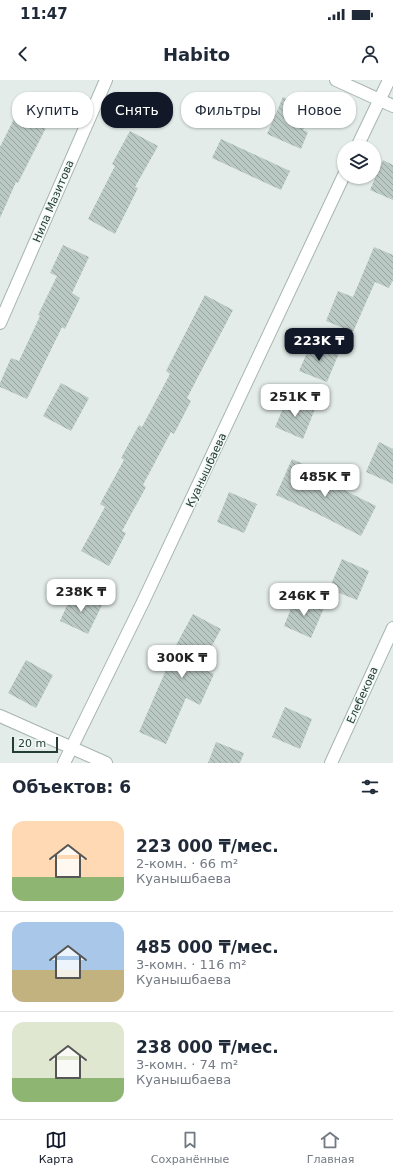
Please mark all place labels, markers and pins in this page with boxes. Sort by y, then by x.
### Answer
pin: 223K ₸ [286,328,352,362]
pin: 251K ₸ [262,384,328,418]
pin: 485K ₸ [292,464,358,498]
pin: 238K ₸ [48,579,114,613]
pin: 246K ₸ [271,583,337,617]
pin: 300K ₸ [149,645,215,679]

